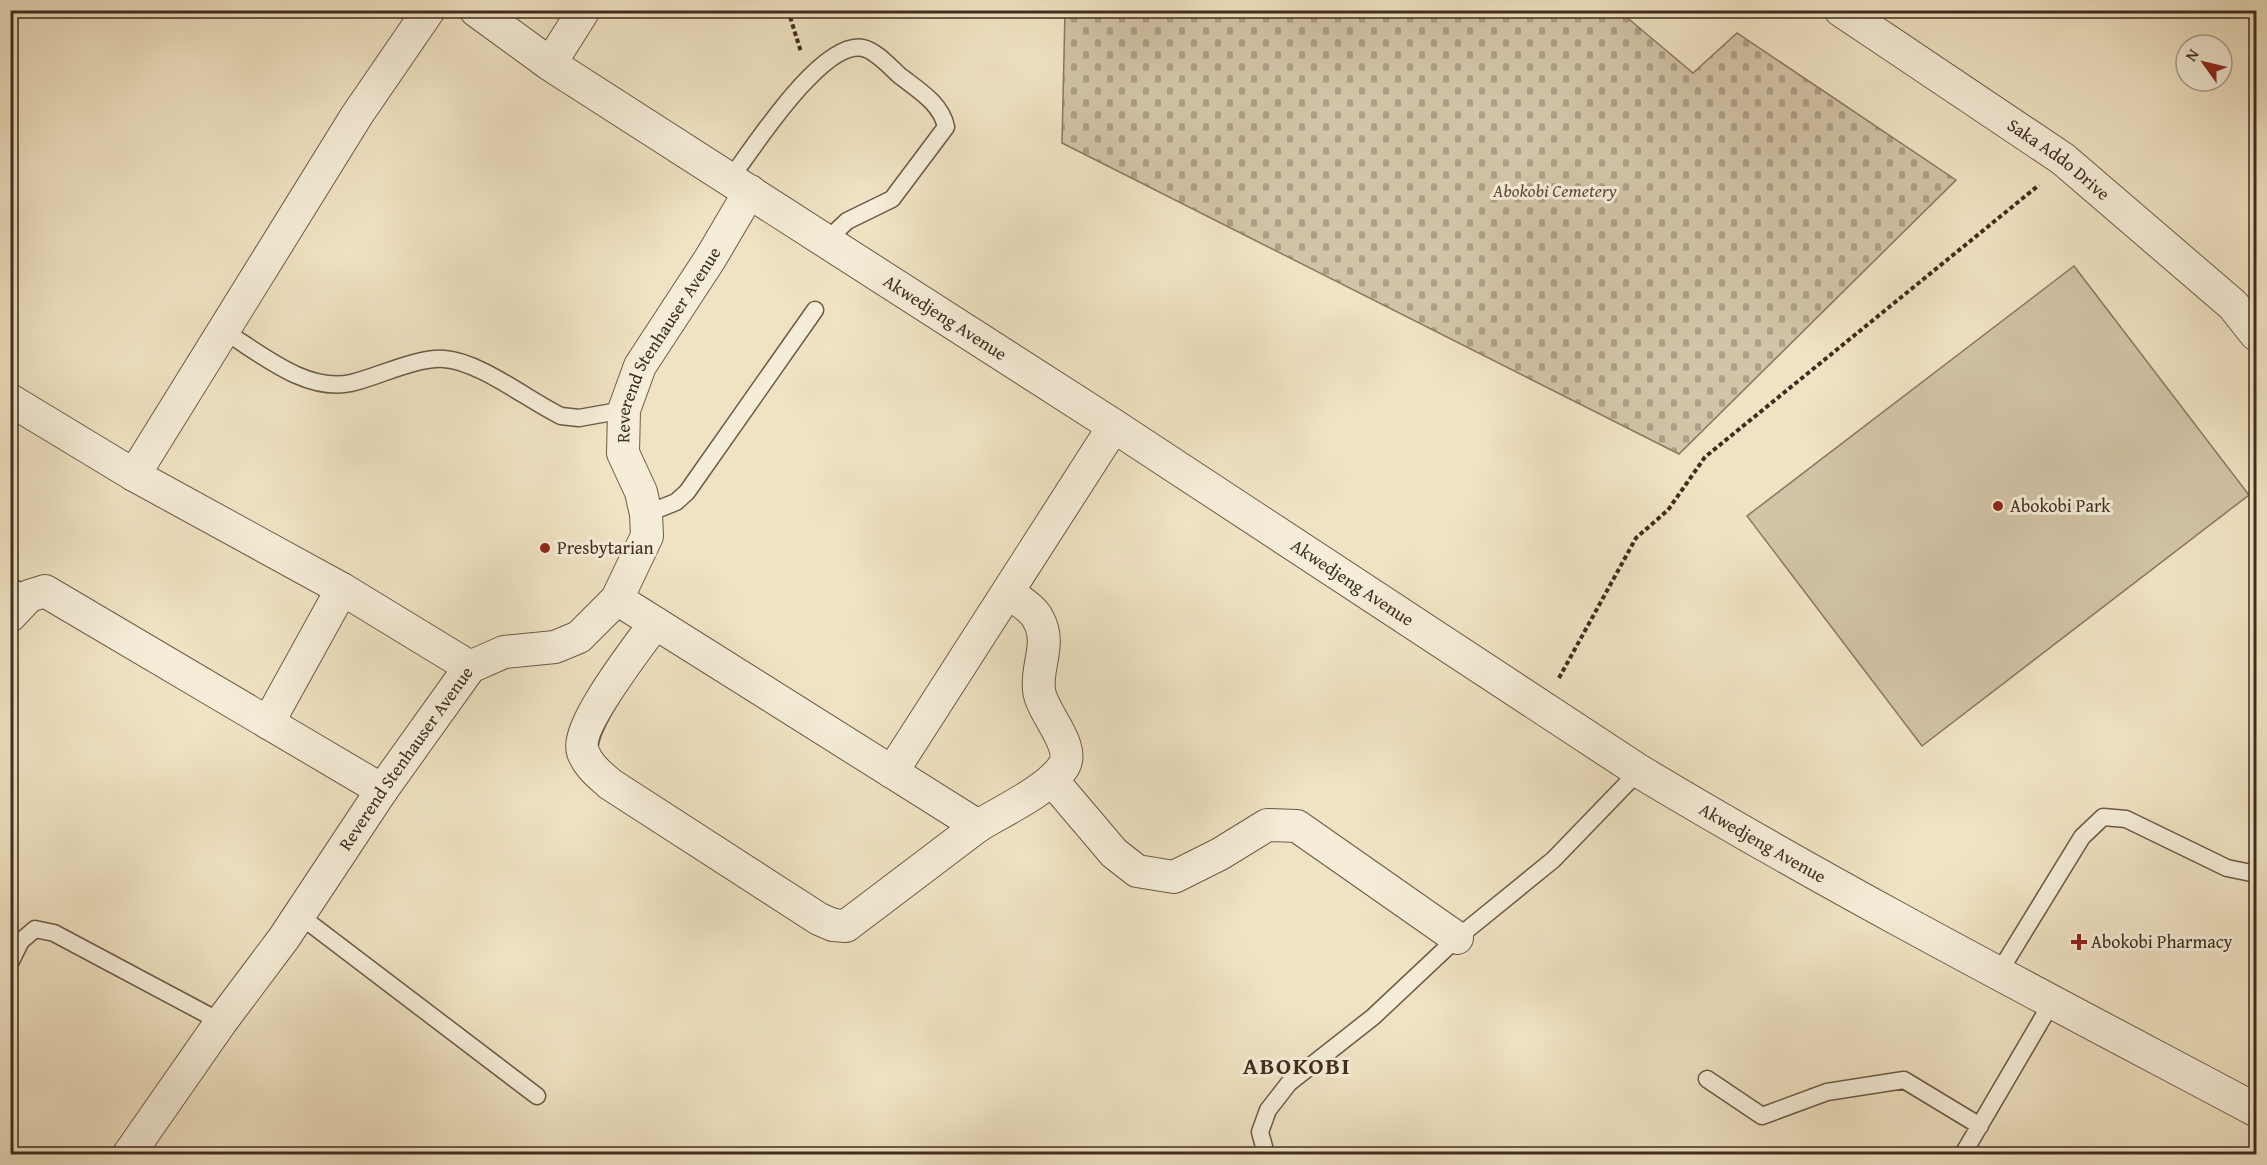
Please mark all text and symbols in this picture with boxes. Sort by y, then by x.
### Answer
north arrow [2174,33,2234,93]
text: N [2179,43,2205,66]
street label: Saka Addo Drive [2002,111,2116,207]
park label: Abokobi Cemetery [1492,177,1618,204]
street label: Reverend Stenhauser Avenue [609,242,727,443]
street label: Akwedjeng Avenue [878,267,1012,367]
place label: Abokobi Park [2010,492,2111,519]
marker: Abokobi Park [1991,499,2005,513]
street label: Akwedjeng Avenue [1286,532,1419,633]
place label: Presbytarian [557,534,654,561]
marker: Presbytarian [538,541,552,555]
street label: Reverend Stenhauser Avenue [332,660,479,856]
street label: Akwedjeng Avenue [1694,796,1831,890]
place label: Abokobi Pharmacy [2091,928,2233,955]
marker: Abokobi Pharmacy [2072,935,2086,949]
district label: ABOKOBI [1243,1048,1351,1083]

